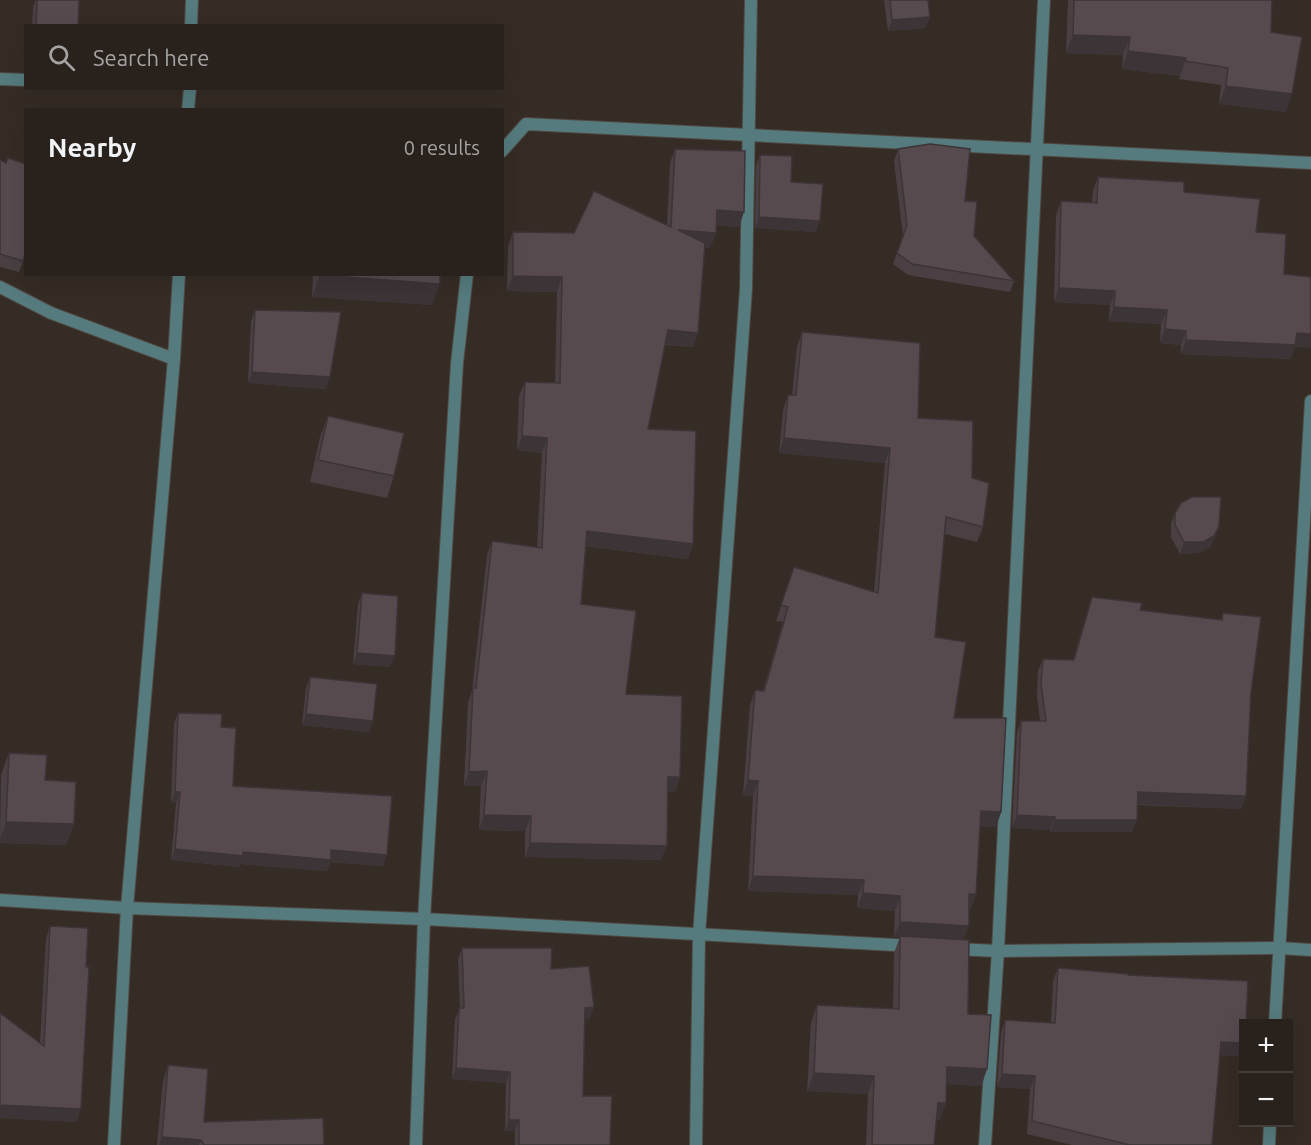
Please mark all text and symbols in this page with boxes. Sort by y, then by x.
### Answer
search box [24,24,504,90]
icon: search [45,41,78,74]
text: Search here [93,45,209,70]
text: Nearby [48,133,136,162]
text: 0 results [404,136,480,159]
map controls [1239,1019,1293,1127]
button: + [1239,1019,1293,1073]
button: − [1239,1073,1293,1127]

